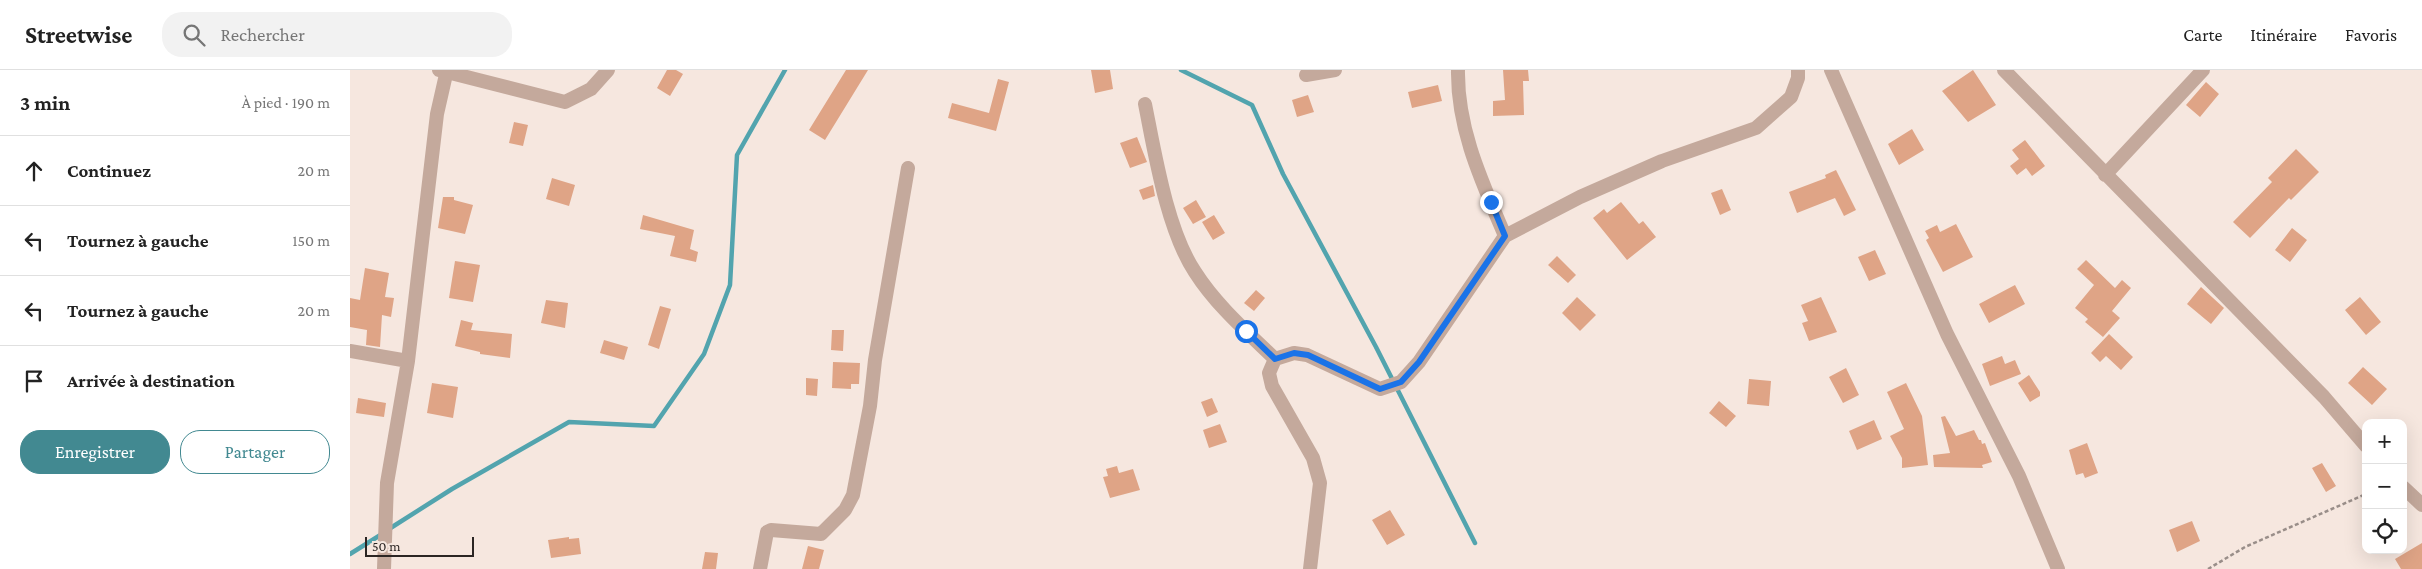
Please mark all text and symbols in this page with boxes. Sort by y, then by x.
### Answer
search box [162,12,512,57]
text: Streetwise [25,21,132,48]
icon: search [180,21,208,49]
text: Rechercher [220,24,305,45]
text: Carte [2183,25,2222,45]
text: Itinéraire [2250,25,2317,45]
text: Favoris [2345,25,2397,45]
text: 3 min [20,91,70,115]
text: À pied · 190 m [242,94,330,111]
icon: ahead [20,157,48,185]
text: Continuez [67,160,151,181]
text: 20 m [297,162,330,179]
route end [1480,191,1503,214]
icon: left [20,227,48,255]
text: Tournez à gauche [67,230,209,251]
text: 150 m [292,232,330,249]
icon: left [20,297,48,325]
text: Tournez à gauche [67,300,209,321]
text: 20 m [297,302,330,319]
route start [1235,320,1258,343]
icon: arrive [20,367,48,395]
text: Arrivée à destination [67,370,235,391]
map controls [2362,419,2407,554]
button: + [2362,419,2407,464]
button: Enregistrer [20,430,170,474]
button: Partager [180,430,330,474]
button: − [2362,464,2407,509]
button: locate [2362,509,2407,554]
scale bar [365,534,474,557]
text: 50 m [372,538,400,554]

